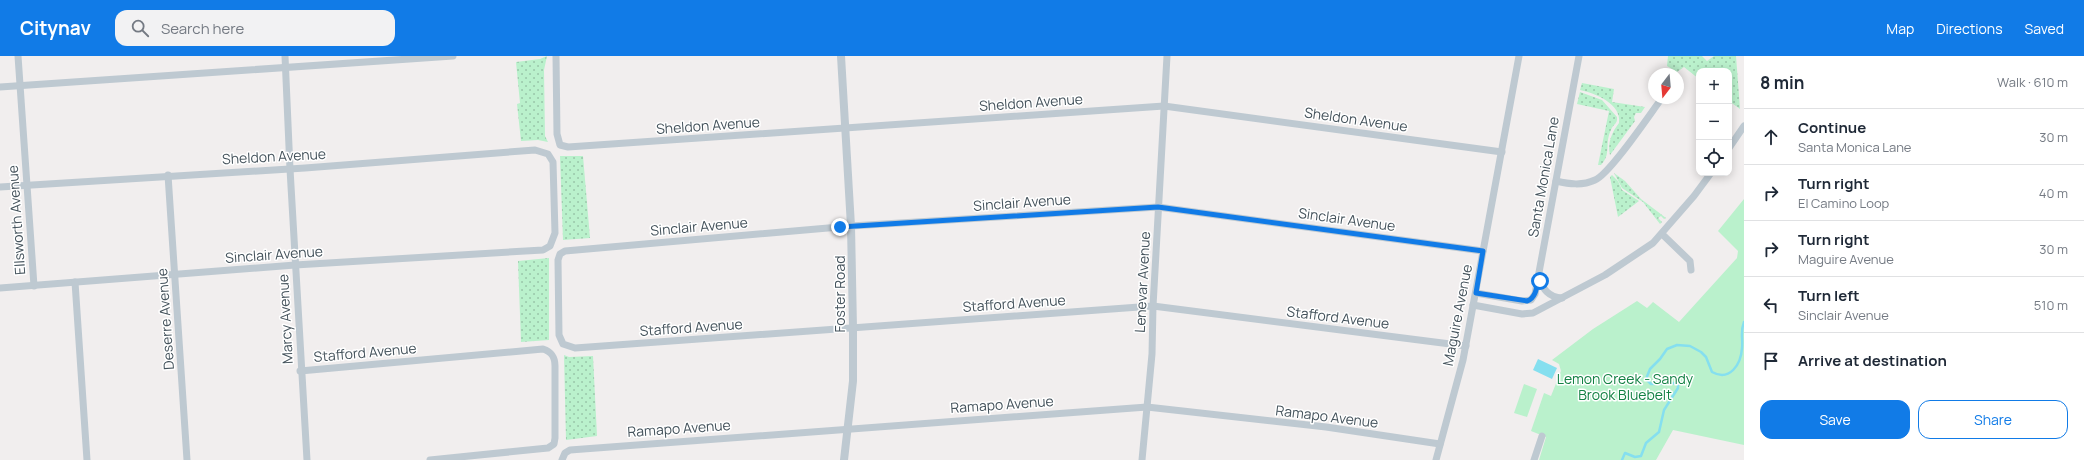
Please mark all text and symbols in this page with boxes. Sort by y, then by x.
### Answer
search box [115,10,395,46]
text: Citynav [20,15,91,41]
icon: search [129,17,151,39]
text: Search here [161,18,244,39]
text: Map [1886,19,1914,38]
text: Directions [1936,19,2003,38]
text: Saved [2025,19,2064,38]
north arrow [1648,68,1684,104]
map controls [1696,68,1732,176]
button: + [1696,68,1732,104]
text: 8 min [1760,71,1805,94]
text: Walk · 610 m [1997,73,2068,91]
street label: Sheldon Avenue [978,89,1084,115]
street label: Sheldon Avenue [1303,102,1409,136]
button: − [1696,104,1732,140]
street label: Sheldon Avenue [655,112,761,138]
street label: Santa Monica Lane [1523,115,1563,239]
text: Continue [1798,117,1866,138]
icon: ahead [1760,126,1782,148]
text: 30 m [2039,128,2068,146]
text: Santa Monica Lane [1798,138,1911,156]
button: locate [1696,140,1732,176]
street label: Sheldon Avenue [222,144,326,168]
street label: Ellsworth Avenue [3,164,29,276]
text: Turn right [1798,173,1869,194]
icon: right [1760,182,1782,204]
text: 40 m [2039,184,2068,202]
street label: Sinclair Avenue [973,189,1071,215]
text: El Camino Loop [1798,194,1889,212]
street label: Sinclair Avenue [1297,203,1397,235]
street label: Sinclair Avenue [649,212,749,240]
route end [831,218,849,236]
text: Turn right [1798,229,1869,250]
street label: Lenevar Avenue [1130,231,1154,333]
icon: right [1760,238,1782,260]
text: 30 m [2039,240,2068,258]
street label: Sinclair Avenue [225,241,323,267]
text: Maguire Avenue [1798,250,1894,268]
street label: Foster Road [830,256,849,332]
street label: Maguire Avenue [1438,263,1476,367]
street label: Deserre Avenue [152,267,178,371]
route start [1531,272,1549,290]
street label: Marcy Avenue [273,274,297,364]
text: Turn left [1798,285,1860,306]
street label: Stafford Avenue [962,290,1066,316]
icon: left [1760,294,1782,316]
text: 510 m [2034,296,2068,314]
street label: Stafford Avenue [1286,301,1390,333]
text: Sinclair Avenue [1798,306,1889,324]
street label: Stafford Avenue [639,314,743,340]
street label: Stafford Avenue [313,338,417,366]
icon: arrive [1760,350,1782,372]
text: Arrive at destination [1798,350,1947,371]
park label: Lemon Creek - Sandy Brook Bluebelt [1557,369,1694,404]
street label: Ramapo Avenue [950,391,1054,417]
street label: Ramapo Avenue [1274,400,1380,432]
button: Save [1760,400,1910,439]
button: Share [1918,400,2068,439]
street label: Ramapo Avenue [627,415,731,441]

